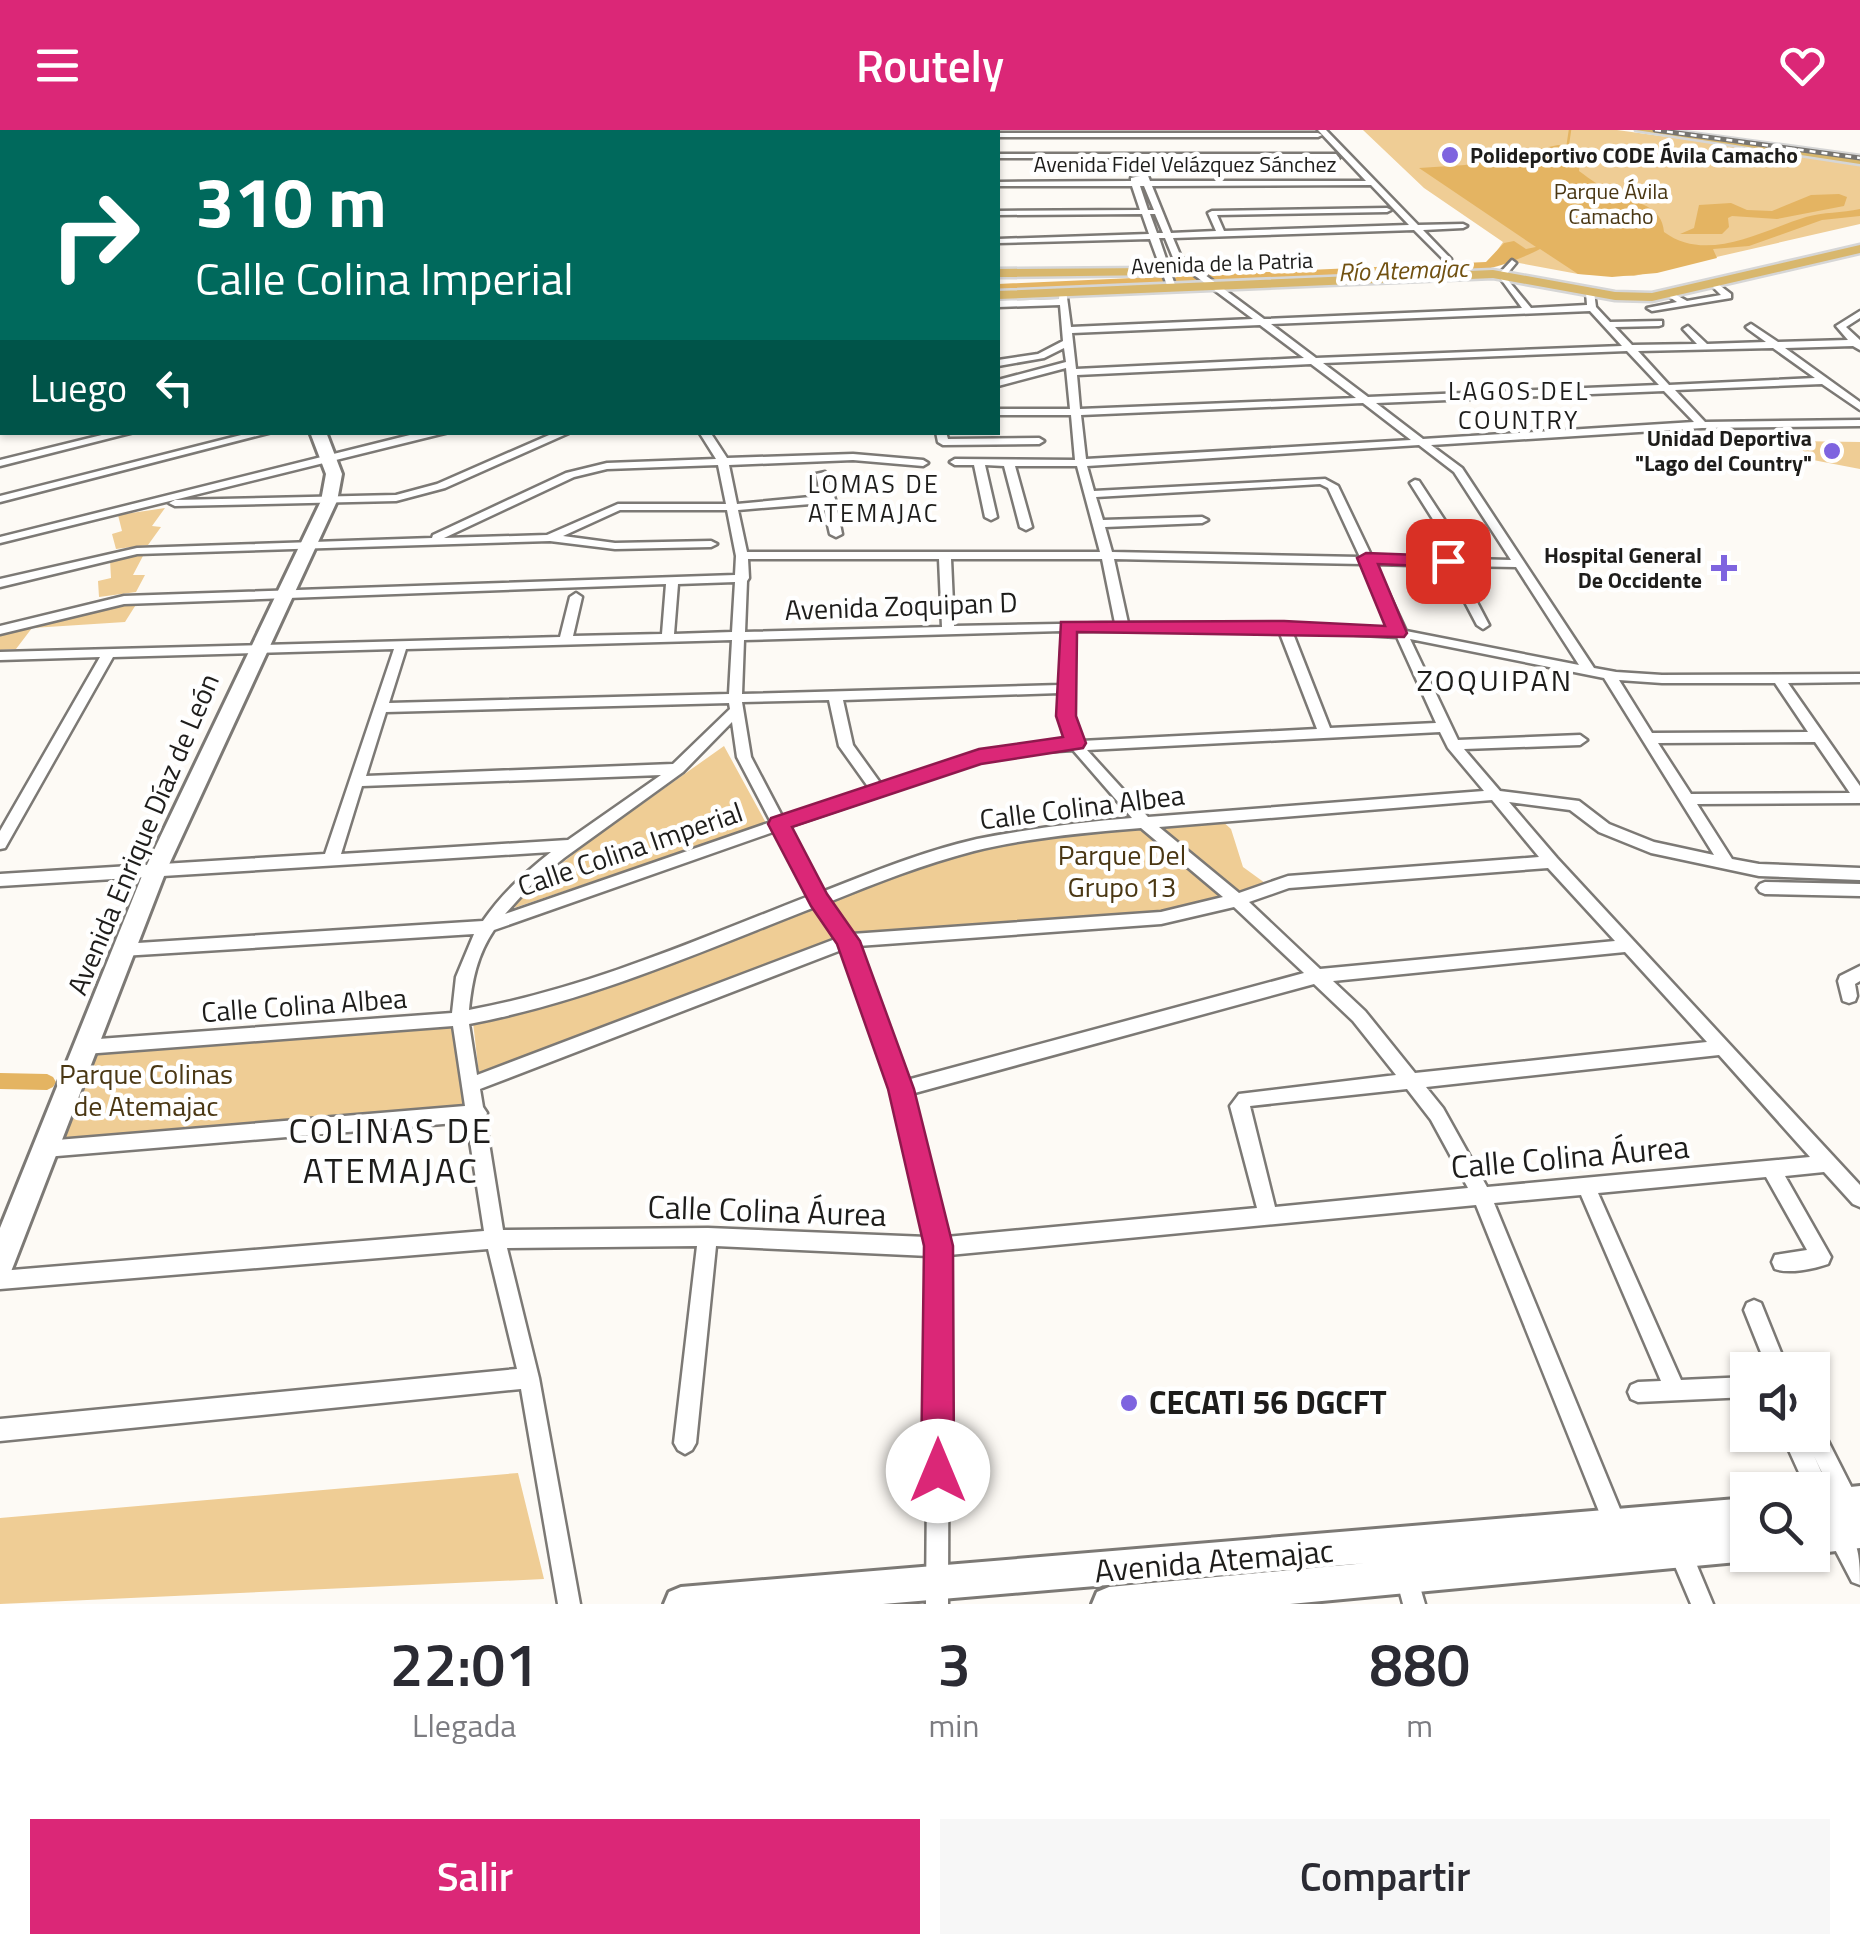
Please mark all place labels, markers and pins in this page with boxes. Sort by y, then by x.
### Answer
place label: Polideportivo CODE Ávila Camacho [1470,138,1798,172]
marker: Polideportivo CODE Ávila Camacho [1439,144,1461,166]
place label: Unidad Deportiva "Lago del Country" [1635,421,1812,480]
marker: Unidad Deportiva "Lago del Country" [1821,440,1843,462]
pin [1406,519,1491,604]
place label: Hospital General De Occidente [1544,538,1702,597]
marker: Hospital General De Occidente [1711,555,1737,581]
place label: CECATI 56 DGCFT [1149,1378,1387,1426]
marker: CECATI 56 DGCFT [1118,1392,1140,1414]

